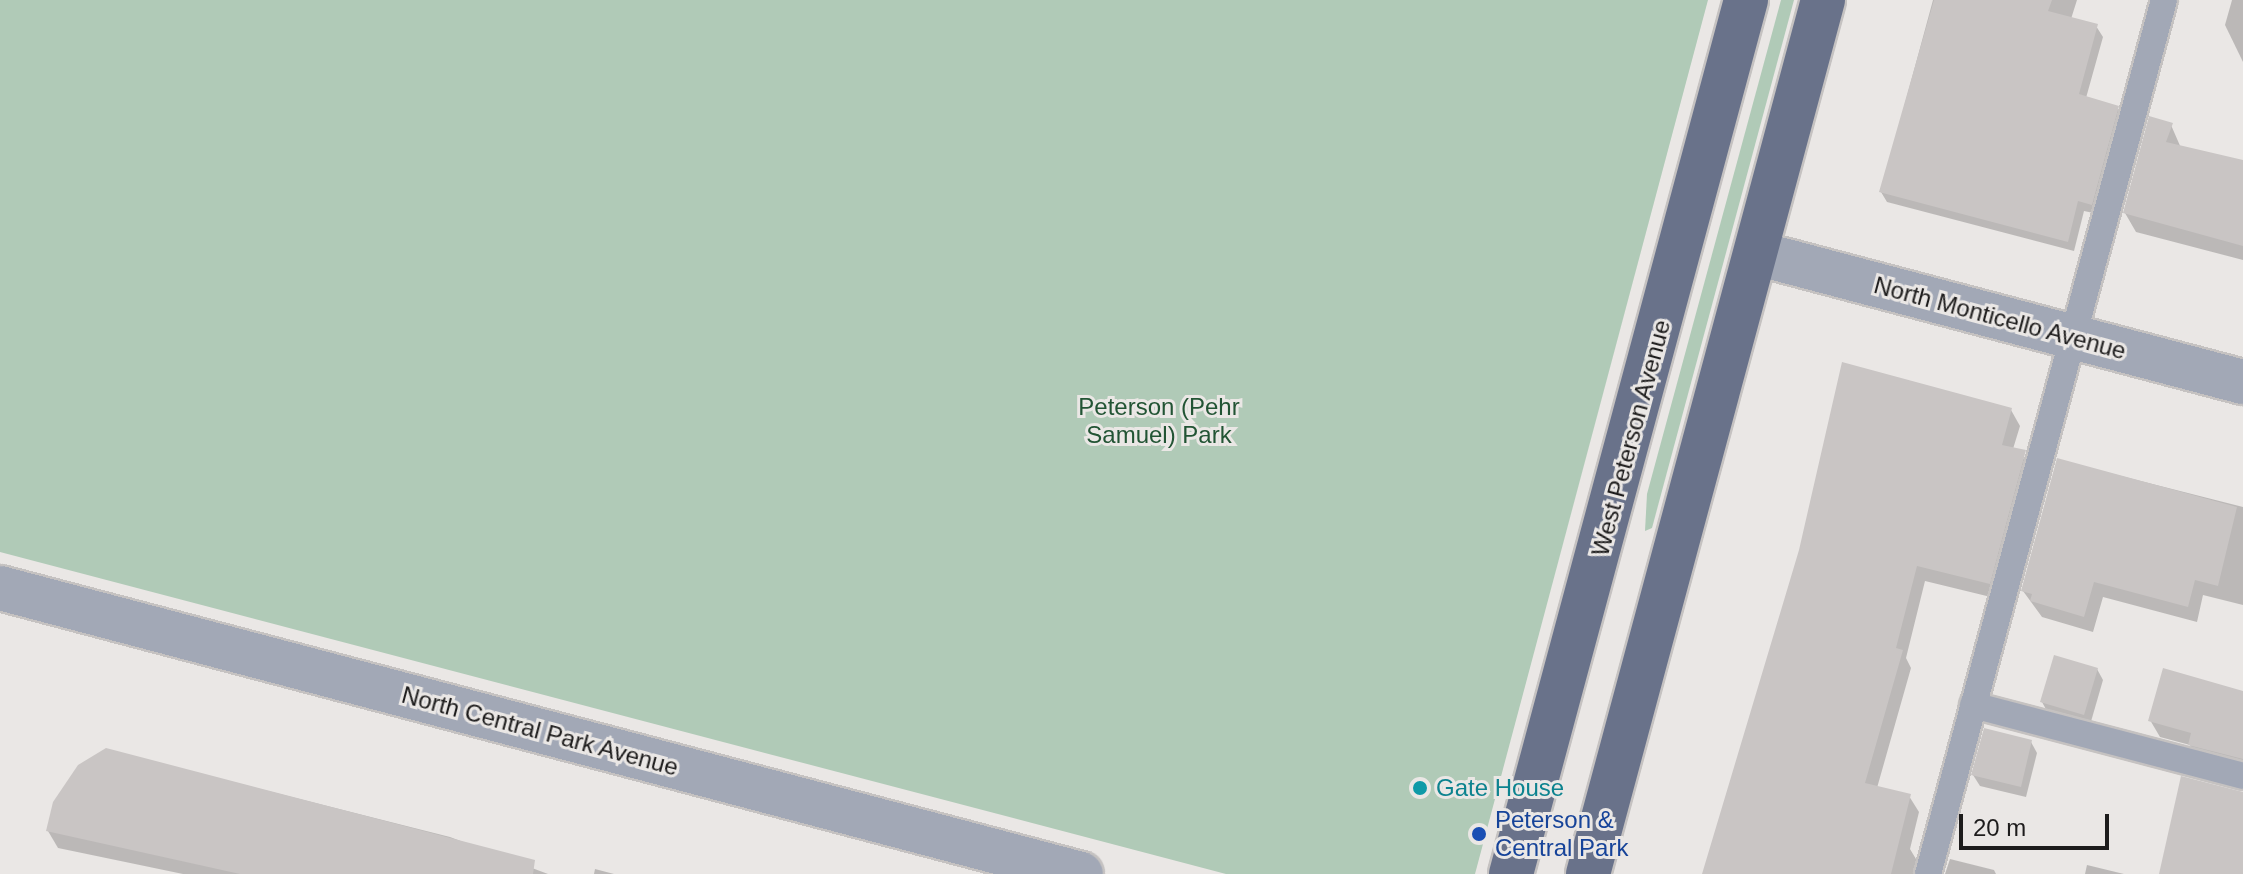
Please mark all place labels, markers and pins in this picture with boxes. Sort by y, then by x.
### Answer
place label: Gate House [1436,774,1564,802]
marker: Gate House [1411,779,1429,797]
place label: Peterson & Central Park [1495,806,1628,862]
marker: Peterson & Central Park [1470,825,1488,843]

